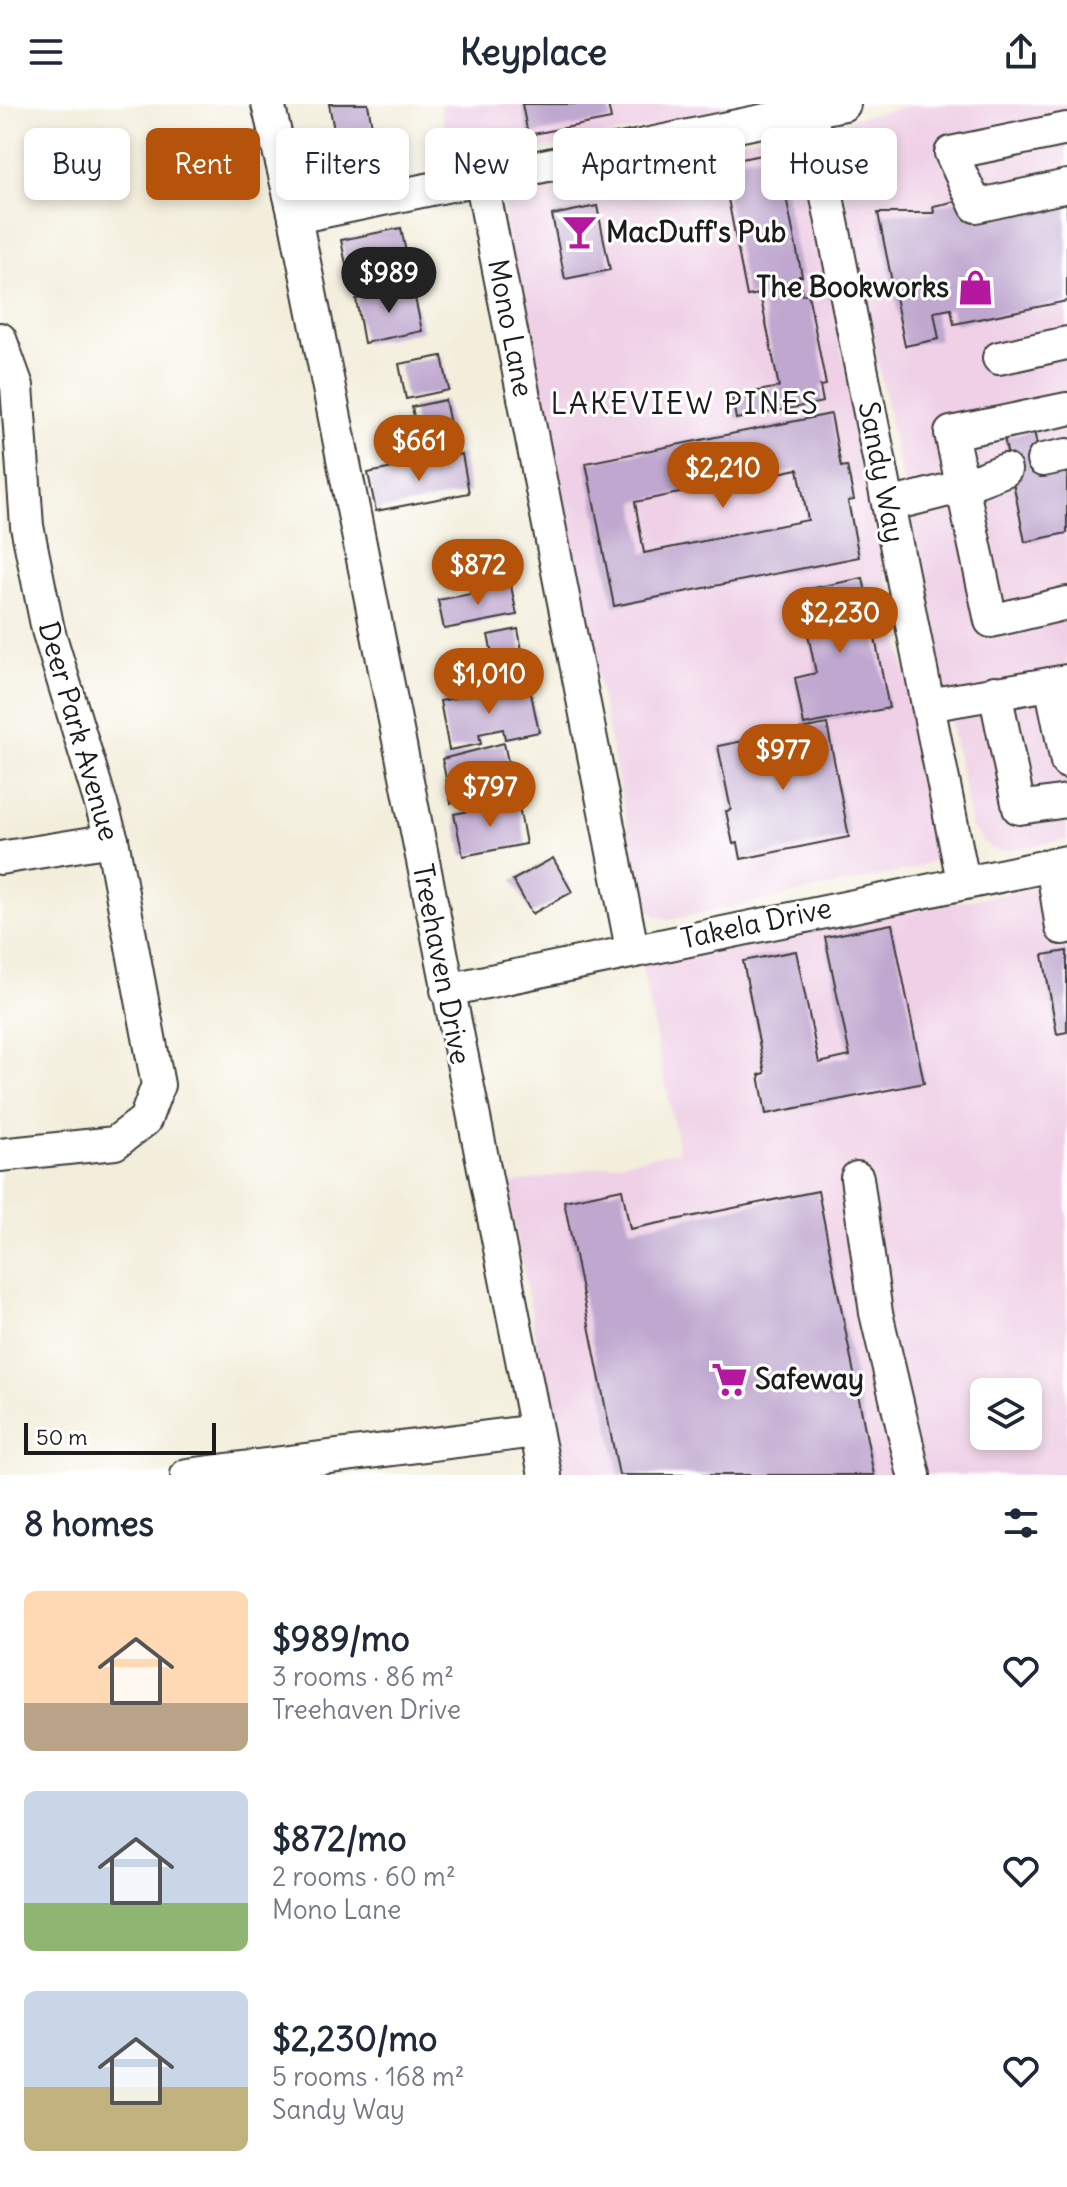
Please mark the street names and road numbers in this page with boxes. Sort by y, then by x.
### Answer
street label: Mono Lane [480,256,542,400]
street label: Sandy Way [851,398,913,546]
street label: Deer Park Avenue [30,617,128,845]
street label: Treehaven Drive [405,861,479,1067]
street label: Takela Drive [677,889,835,957]

